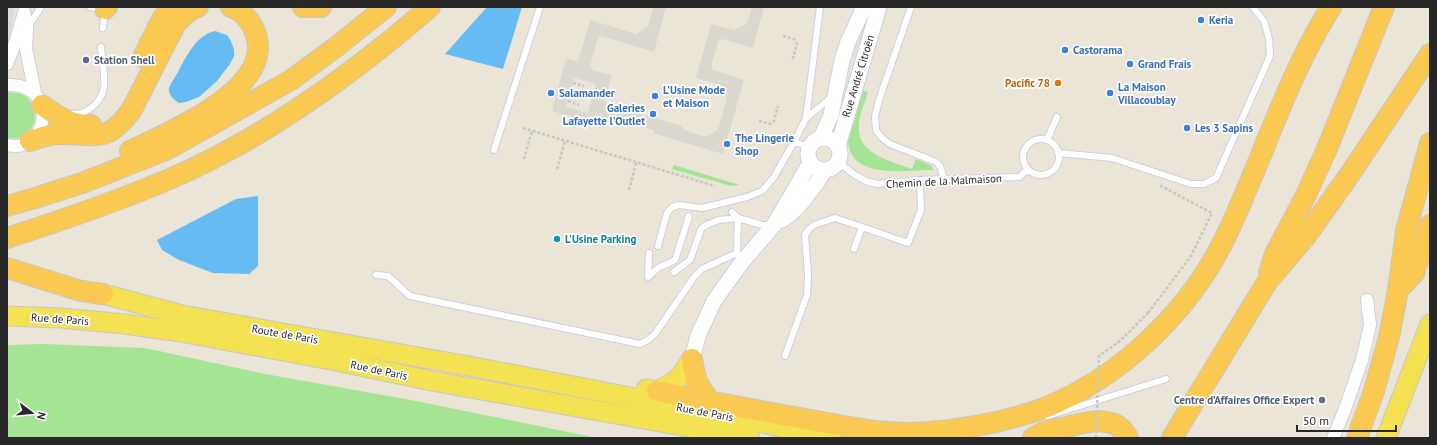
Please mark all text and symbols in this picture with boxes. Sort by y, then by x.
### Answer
place label: Keria [1209,13,1233,27]
marker: Keria [1196,15,1206,25]
street label: Rue André Citroën [839,33,877,119]
place label: Castorama [1073,43,1122,57]
marker: Castorama [1060,45,1070,55]
place label: Station Shell [94,53,155,67]
marker: Station Shell [81,55,91,65]
place label: Grand Frais [1138,57,1192,71]
marker: Grand Frais [1125,59,1135,69]
place label: Pacific 78 [1005,76,1050,90]
marker: Pacific 78 [1053,78,1063,88]
place label: La Maison Villacoublay [1117,80,1176,107]
place label: L'Usine Mode et Maison [663,83,725,110]
place label: Salamander [559,86,615,100]
marker: Salamander [546,88,556,98]
marker: La Maison Villacoublay [1105,88,1115,98]
marker: L'Usine Mode et Maison [650,91,660,101]
place label: Galeries Lafayette l'Outlet [563,101,645,128]
marker: Galeries Lafayette l'Outlet [648,109,658,119]
place label: Les 3 Sapins [1195,121,1253,135]
marker: Les 3 Sapins [1182,123,1192,133]
place label: The Lingerie Shop [735,131,795,158]
marker: The Lingerie Shop [722,139,732,149]
street label: Chemin de la Malmaison [886,171,1002,191]
place label: L'Usine Parking [565,232,636,246]
marker: L'Usine Parking [552,234,562,244]
street label: Rue de Paris [31,310,90,328]
street label: Route de Paris [251,321,320,347]
street label: Rue de Paris [349,357,409,383]
north arrow [12,393,52,433]
place label: Centre d’Affaires Office Expert [1174,393,1314,407]
marker: Centre d’Affaires Office Expert [1317,395,1327,405]
street label: Rue de Paris [675,400,735,424]
scale bar [1297,407,1396,433]
text: N [34,410,49,421]
text: 50 m [1303,413,1329,428]

